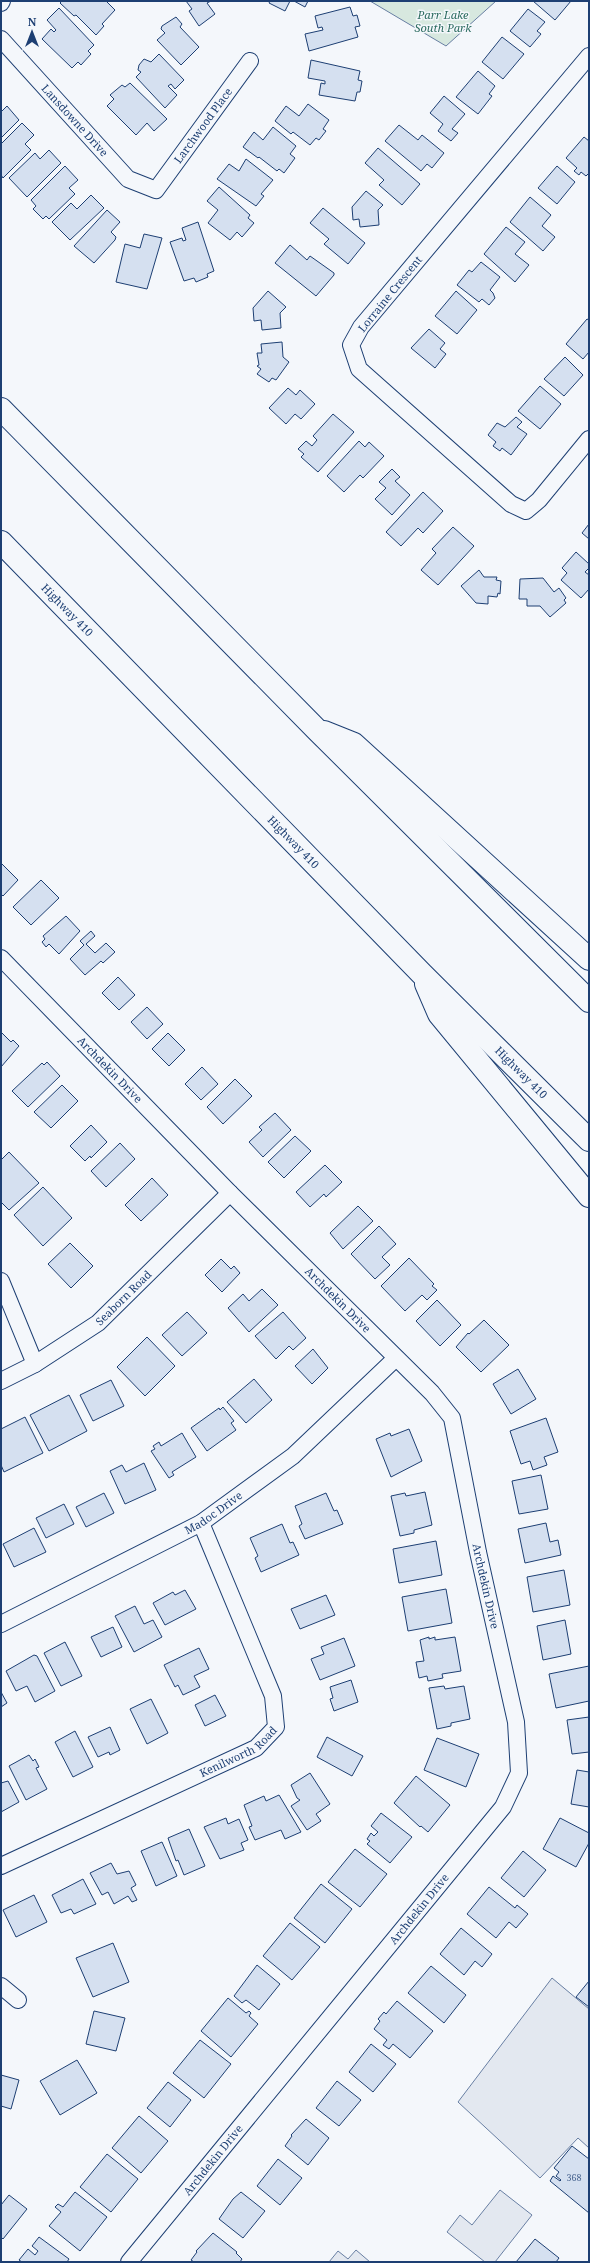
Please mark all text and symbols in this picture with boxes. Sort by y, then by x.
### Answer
park label: Parr Lake South Park [415,7,472,35]
north arrow [12,12,52,52]
text: N [28,14,37,29]
street label: Lansdowne Drive [39,81,112,160]
street label: Larchwood Place [170,84,235,166]
street label: Lorraine Crescent [354,252,425,335]
street label: Highway 410 [38,580,97,639]
street label: Highway 410 [265,812,323,871]
street label: Archdekin Drive [75,1033,146,1106]
street label: Highway 410 [492,1043,551,1102]
street label: Archdekin Drive [302,1264,375,1336]
street label: Seaborn Road [92,1266,155,1328]
street label: Madoc Drive [182,1487,245,1537]
street label: Archdekin Drive [470,1542,503,1630]
street label: Kenilworth Road [197,1722,280,1780]
street label: Archdekin Drive [385,1870,452,1947]
street label: Archdekin Drive [179,2121,246,2198]
house number: 368 [566,2171,582,2184]

